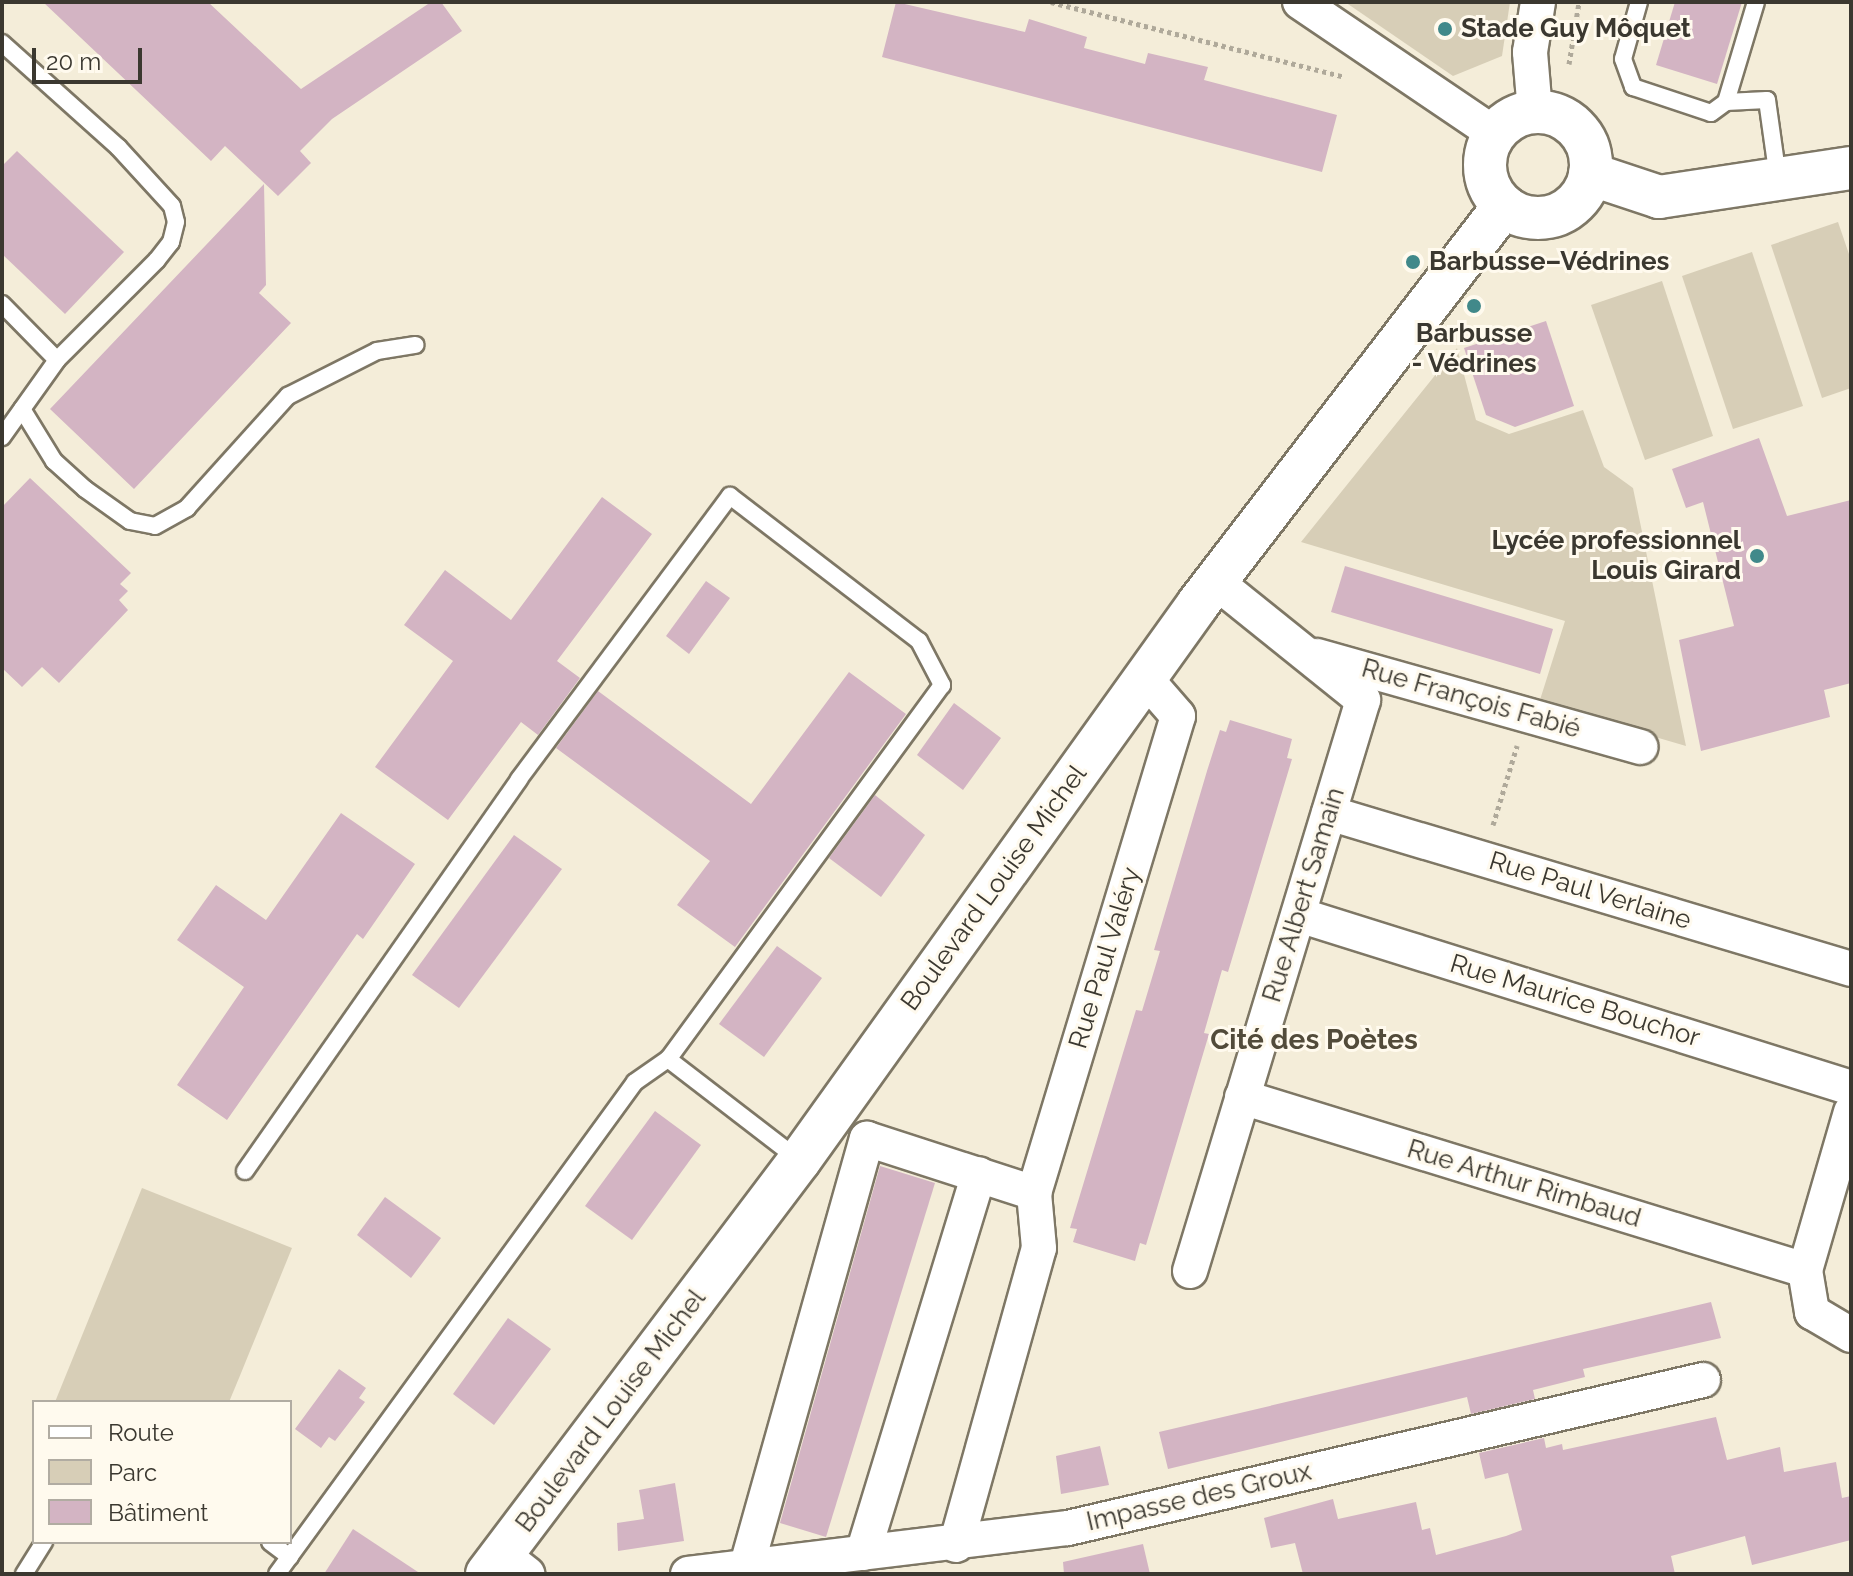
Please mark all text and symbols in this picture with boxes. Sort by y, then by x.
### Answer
place label: Stade Guy Môquet [1461,13,1691,45]
marker: Stade Guy Môquet [1436,20,1454,38]
scale bar [36,32,146,82]
text: 20 m [46,47,101,76]
place label: Barbusse–Védrines [1429,246,1669,278]
marker: Barbusse–Védrines [1404,253,1422,271]
marker: Barbusse - Védrines [1465,297,1483,315]
place label: Barbusse - Védrines [1411,318,1537,380]
place label: Lycée professionnel Louis Girard [1491,525,1741,586]
marker: Lycée professionnel Louis Girard [1748,547,1766,565]
street label: Rue François Fabié [1358,653,1584,745]
street label: Boulevard Louise Michel [895,759,1093,1017]
street label: Rue Albert Samain [1256,784,1352,1006]
street label: Rue Paul Verlaine [1485,845,1695,937]
street label: Rue Paul Valéry [1062,863,1148,1053]
street label: Rue Maurice Bouchor [1446,948,1704,1054]
district label: Cité des Poètes [1210,1023,1418,1057]
street label: Rue Arthur Rimbaud [1403,1133,1645,1235]
street label: Boulevard Louise Michel [510,1284,712,1538]
legend [32,1400,292,1544]
text: Route [108,1418,174,1447]
street label: Impasse des Groux [1084,1456,1314,1538]
text: Parc [108,1458,157,1487]
text: Bâtiment [108,1498,208,1527]

